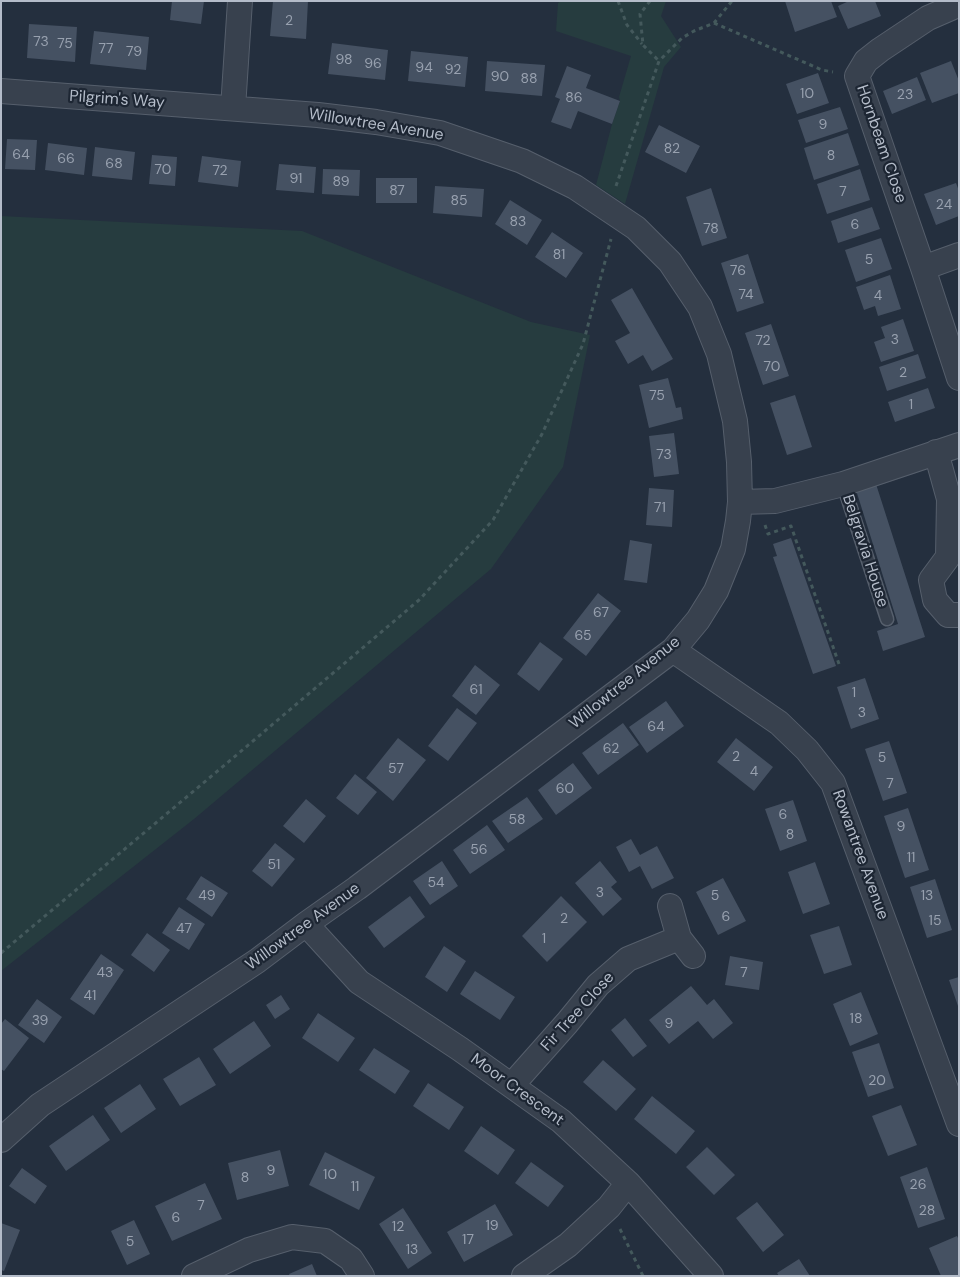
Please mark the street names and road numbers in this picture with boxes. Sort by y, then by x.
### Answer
street label: Hornbeam Close [852,83,910,205]
street label: Pilgrim's Way [69,87,165,113]
street label: Willowtree Avenue [307,105,445,145]
street label: Belgravia House [838,492,892,610]
street label: Willowtree Avenue [566,633,684,733]
street label: Rowantree Avenue [828,787,892,923]
street label: Willowtree Avenue [242,879,364,975]
street label: Fir Tree Close [537,968,619,1056]
street label: Moor Crescent [467,1050,567,1130]

